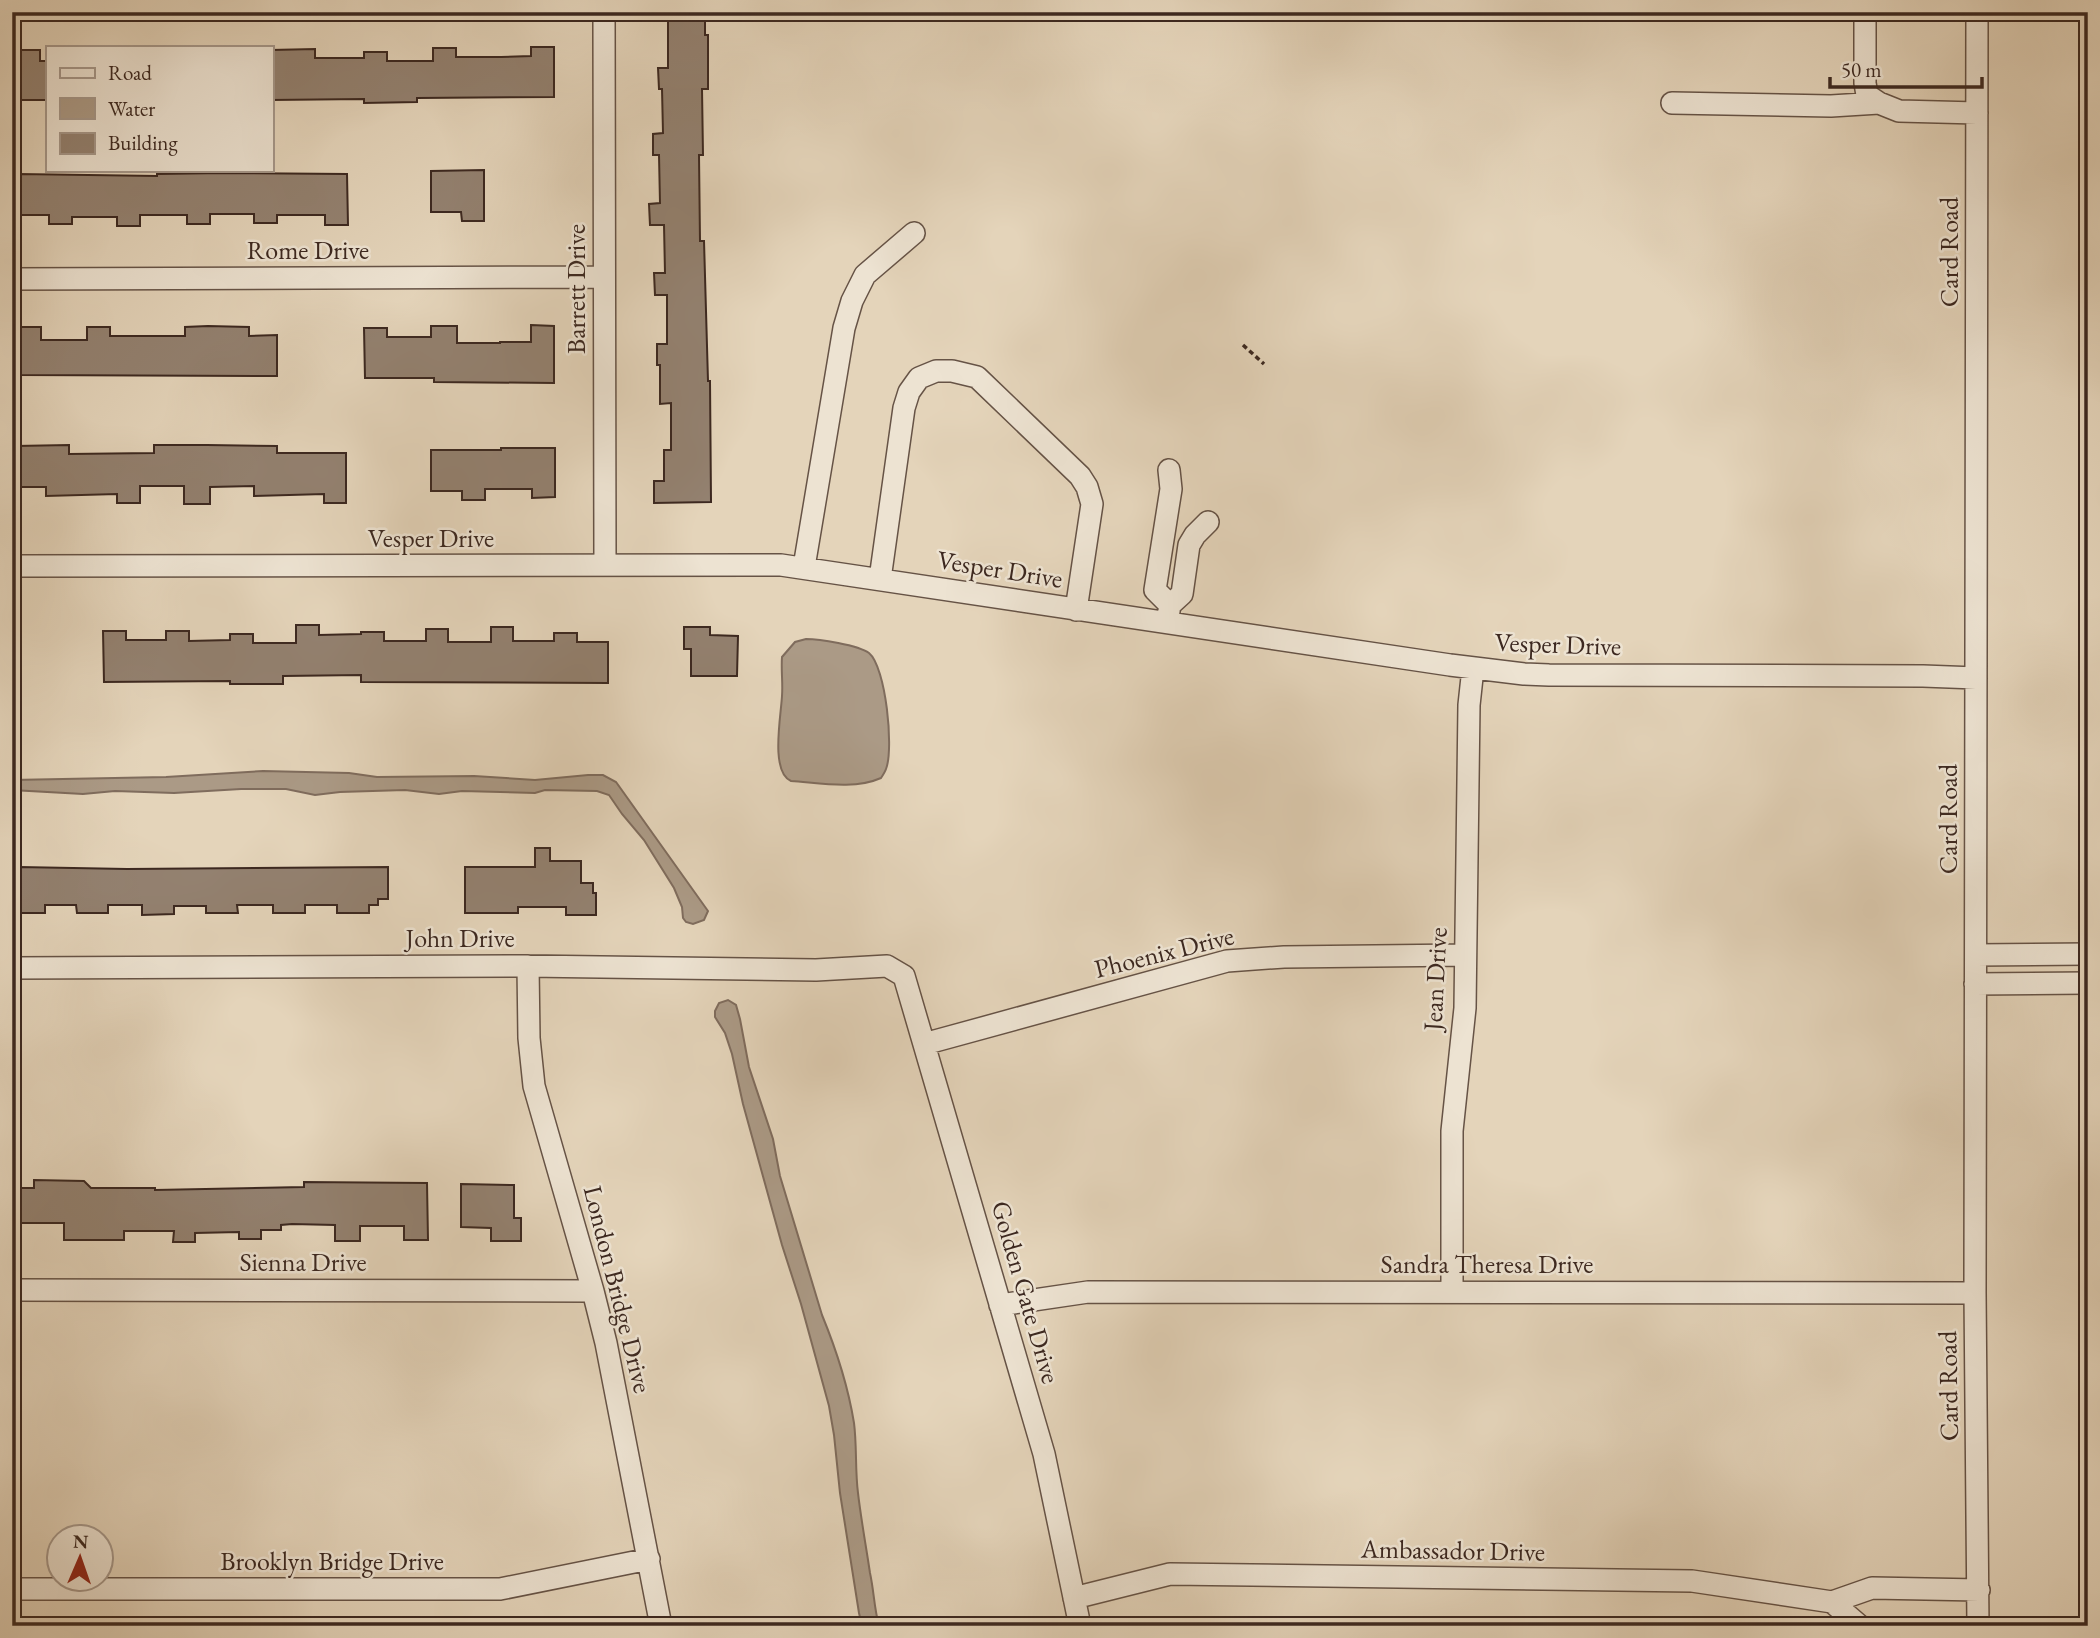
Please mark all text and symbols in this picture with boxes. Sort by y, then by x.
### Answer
legend [46,46,273,172]
scale bar [1830,46,1983,90]
text: 50 m [1841,56,1882,83]
text: Road [108,59,152,86]
text: Water [108,95,155,122]
text: Building [108,129,178,156]
street label: Card Road [1932,196,1966,307]
street label: Barrett Drive [559,224,593,354]
street label: Rome Drive [247,233,369,267]
street label: Vesper Drive [368,521,494,555]
street label: Vesper Drive [935,542,1065,596]
street label: Vesper Drive [1494,625,1622,663]
street label: Card Road [1931,763,1965,874]
street label: Phoenix Drive [1091,918,1237,986]
street label: John Drive [403,921,515,955]
street label: Jean Drive [1415,926,1455,1034]
street label: London Bridge Drive [576,1182,660,1396]
street label: Golden Gate Drive [984,1197,1068,1387]
street label: Sienna Drive [239,1245,367,1279]
street label: Sandra Theresa Drive [1381,1247,1593,1281]
street label: Card Road [1930,1330,1966,1441]
north arrow [46,1522,116,1592]
text: N [72,1529,89,1554]
street label: Ambassador Drive [1360,1531,1545,1569]
street label: Brooklyn Bridge Drive [220,1544,444,1578]

